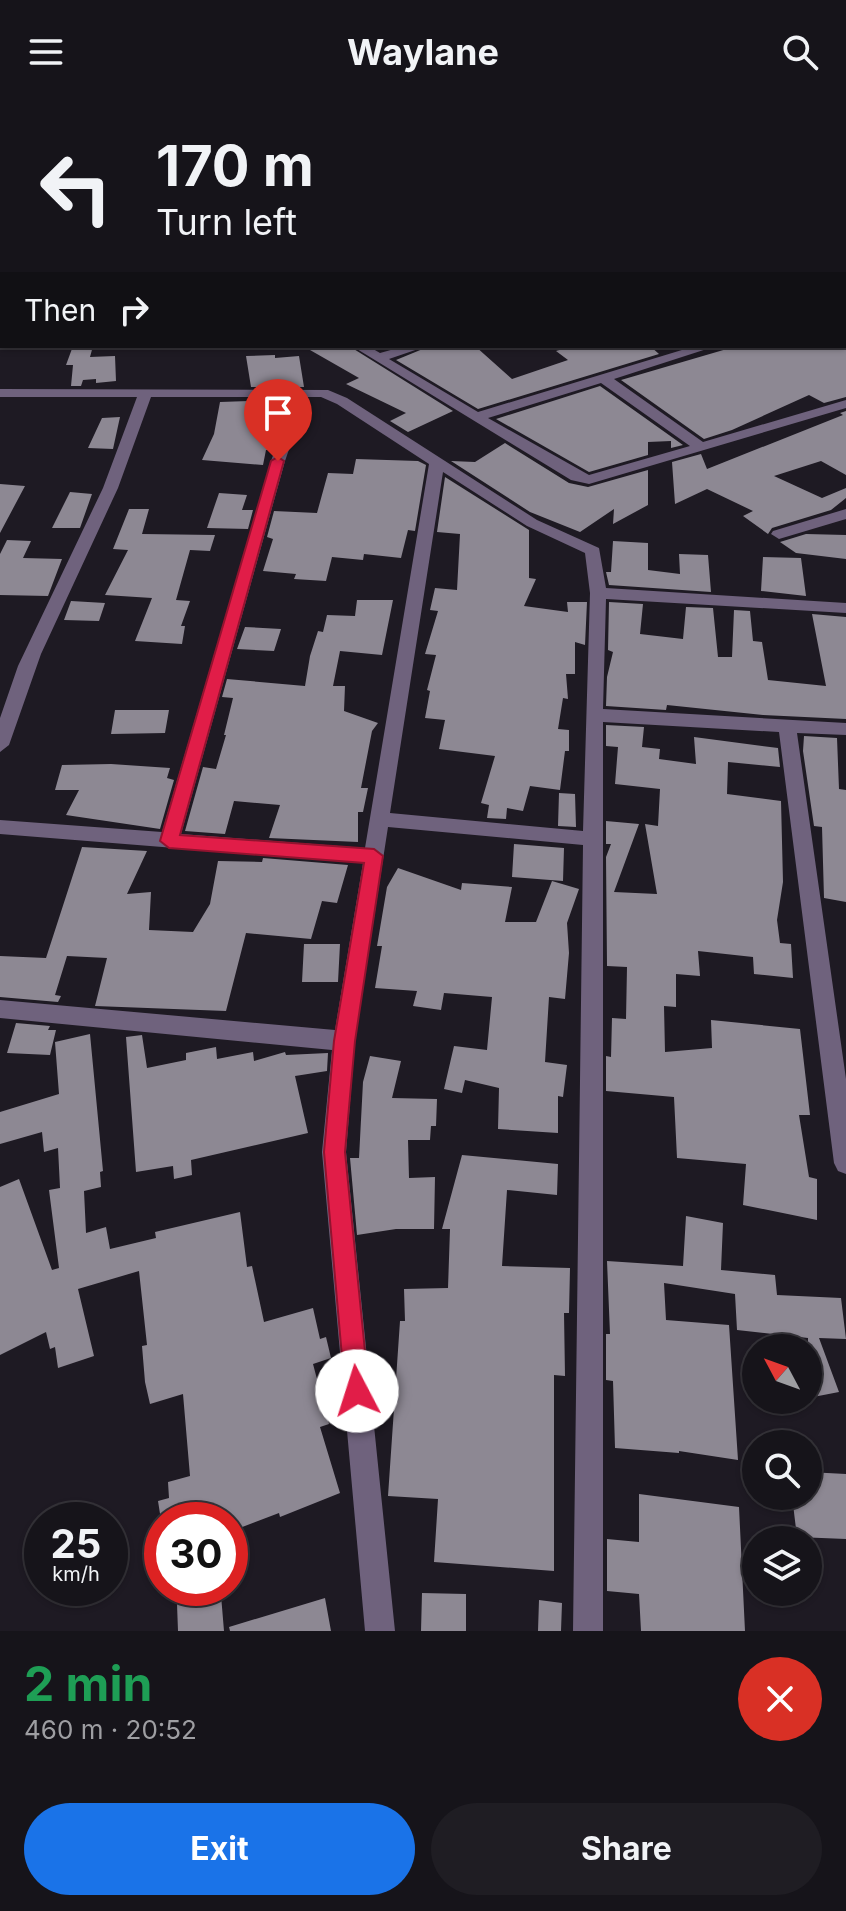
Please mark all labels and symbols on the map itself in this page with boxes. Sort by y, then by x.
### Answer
pin [244,379,312,461]
north arrow [742,1334,822,1414]
position arrow [315,1349,399,1433]
speed limit sign: 30 [144,1502,248,1606]

